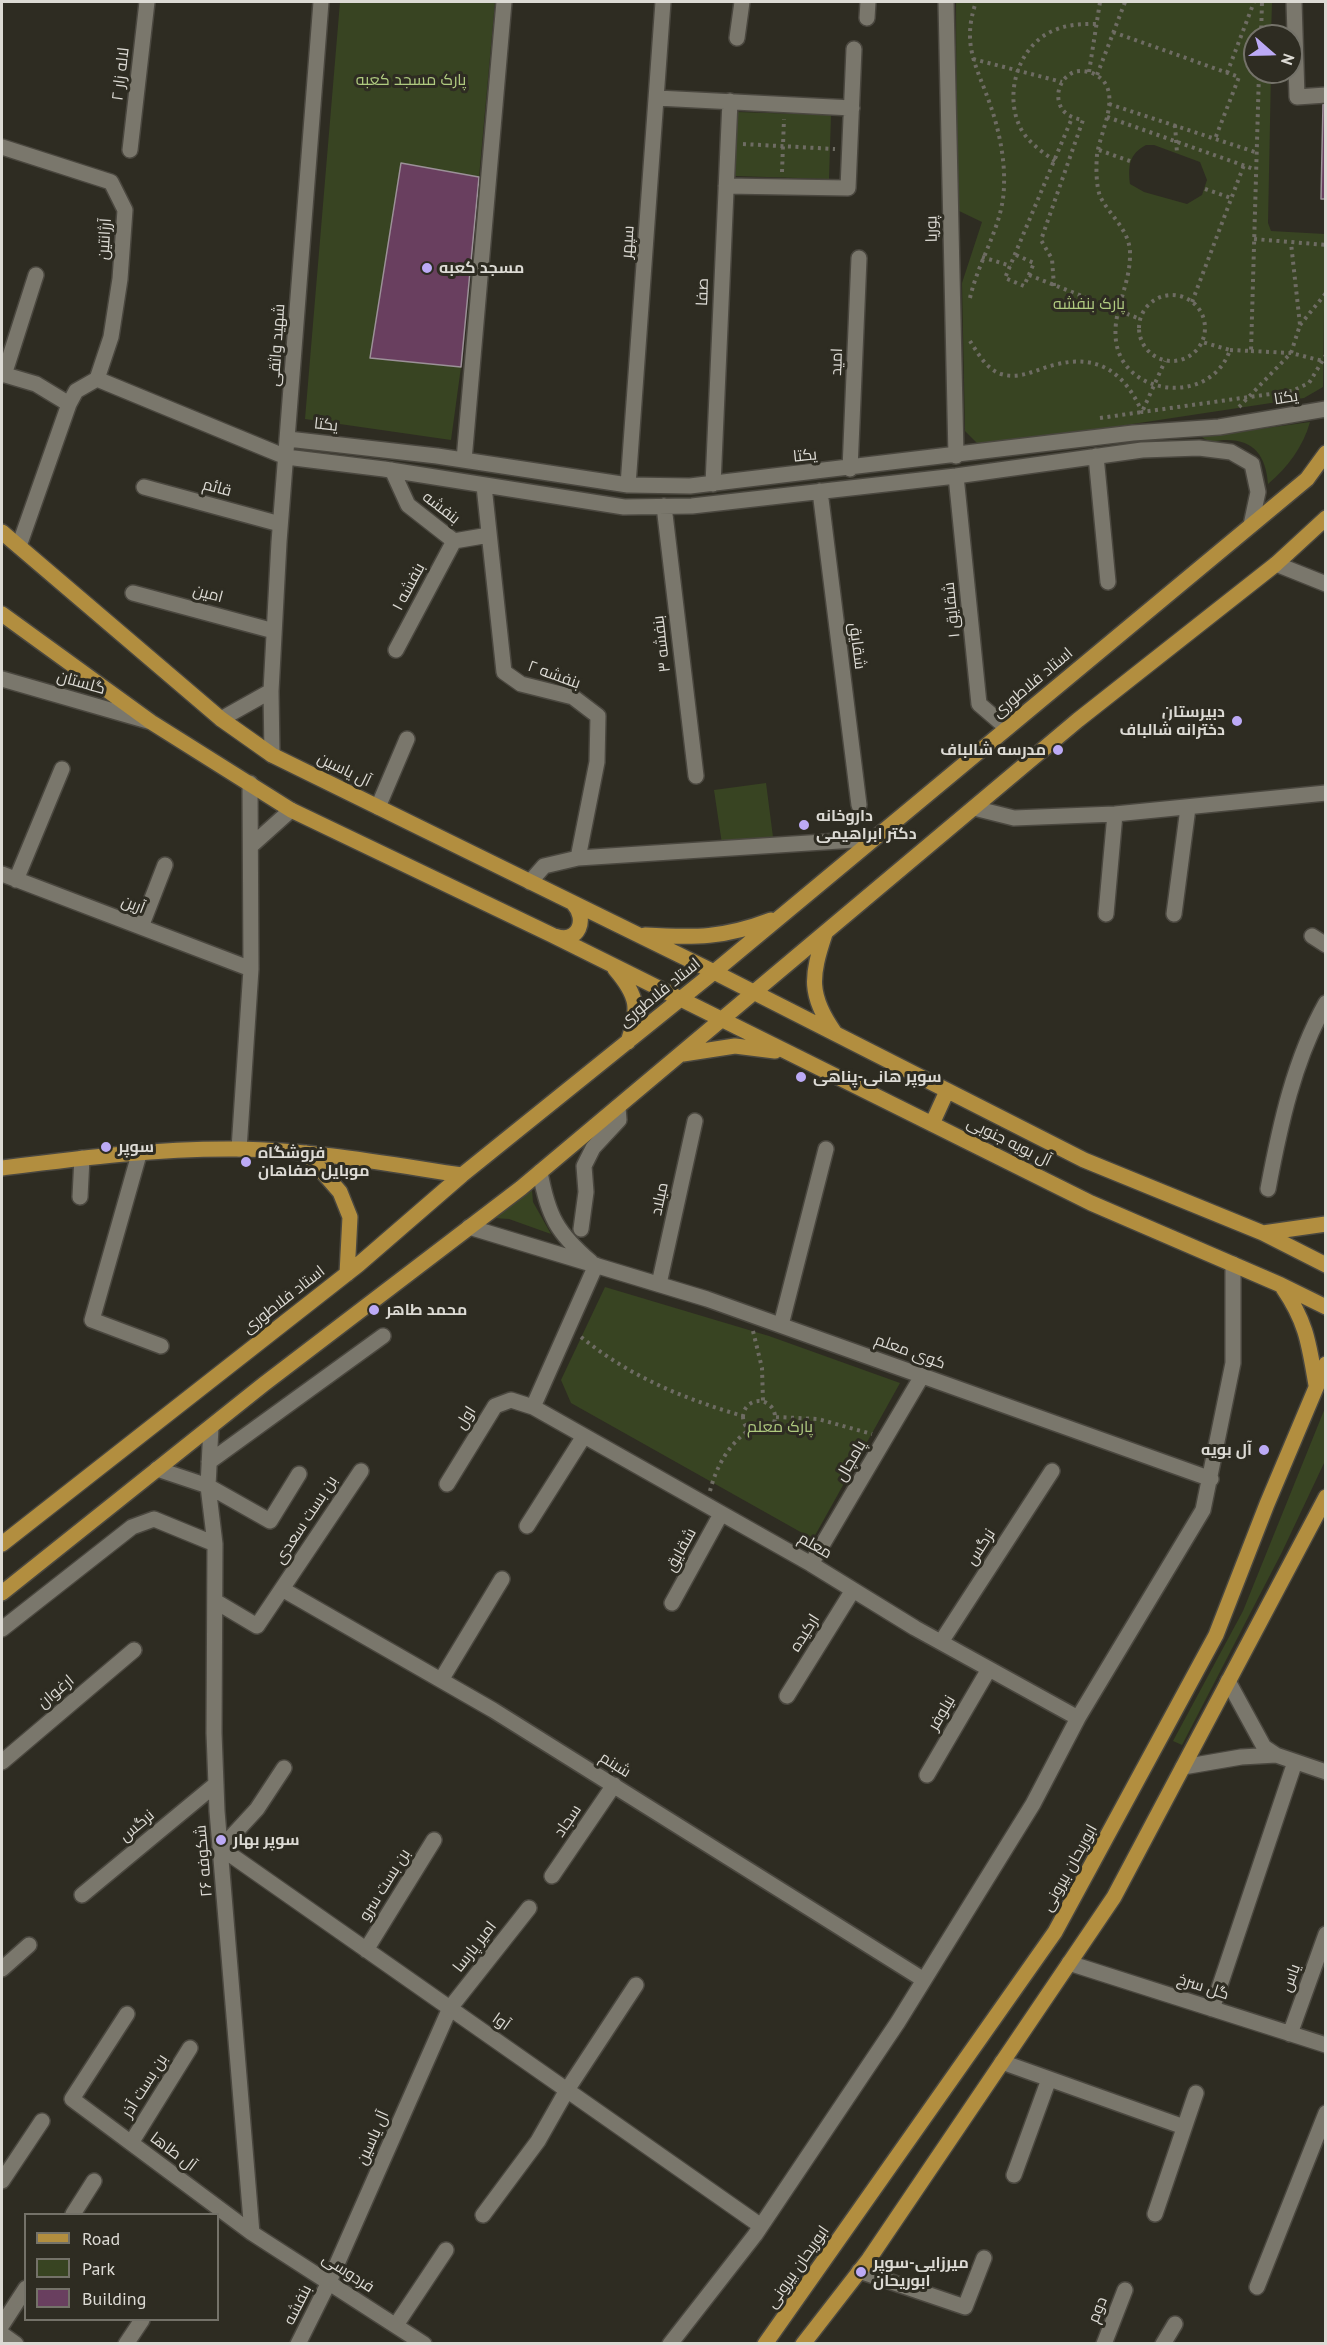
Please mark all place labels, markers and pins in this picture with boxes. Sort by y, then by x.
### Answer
place label: مسجد کعبه [439,258,524,278]
marker: مسجد کعبه [420,261,434,275]
place label: دبیرستان دخترانه شالباف [1120,702,1225,740]
marker: دبیرستان دخترانه شالباف [1230,714,1244,728]
place label: مدرسه شالباف [940,740,1046,760]
marker: مدرسه شالباف [1051,743,1065,757]
place label: داروخانه دکتر ابراهیمی [816,806,917,844]
marker: داروخانه دکتر ابراهیمی [797,818,811,832]
place label: سوپر هانی-پناهی [813,1067,942,1087]
marker: سوپر هانی-پناهی [794,1070,808,1084]
place label: سوپر [118,1137,154,1157]
marker: سوپر [99,1140,113,1154]
place label: فروشگاه موبایل صفاهان [258,1143,370,1181]
marker: فروشگاه موبایل صفاهان [239,1155,253,1169]
place label: محمد طاهر [386,1300,467,1320]
marker: محمد طاهر [367,1303,381,1317]
place label: آل بویه [1201,1440,1252,1460]
marker: آل بویه [1257,1443,1271,1457]
place label: سوپر بهار [233,1830,300,1850]
marker: سوپر بهار [214,1833,228,1847]
place label: میرزایی-سوپر ابوریحان [873,2253,969,2291]
marker: میرزایی-سوپر ابوریحان [854,2265,868,2279]

